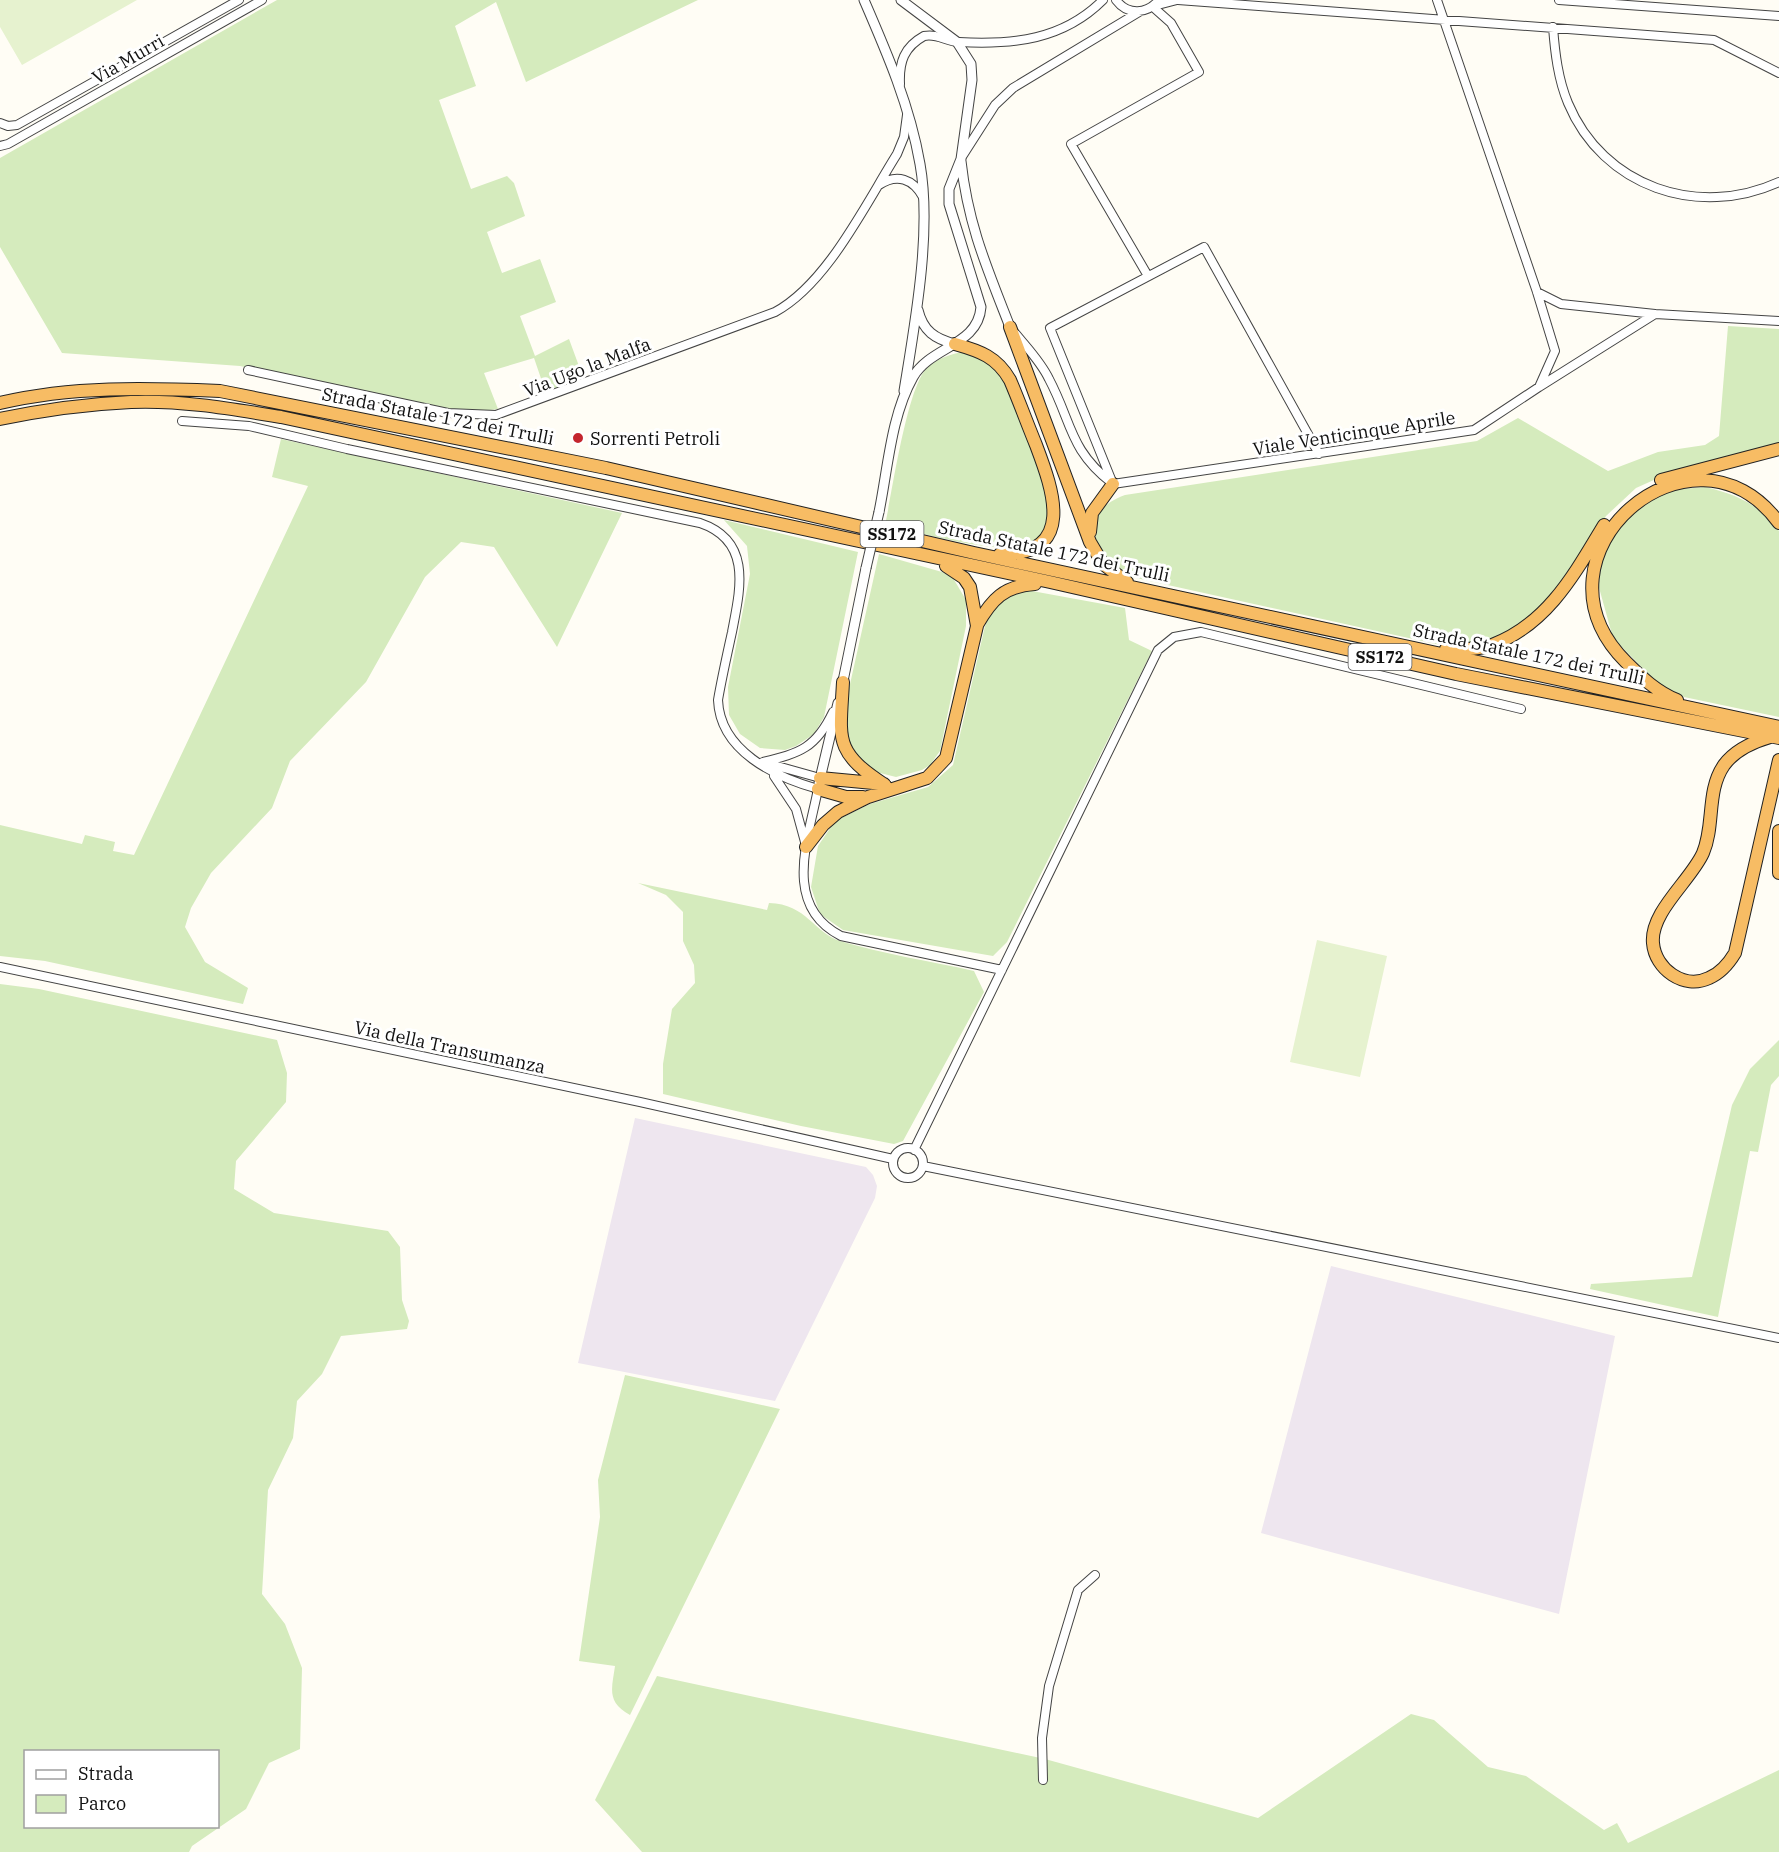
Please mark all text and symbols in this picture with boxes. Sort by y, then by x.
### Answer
street label: Via Murri [88,29,169,89]
street label: Via Ugo la Malfa [520,332,654,402]
street label: Strada Statale 172 dei Trulli [320,382,556,450]
street label: Viale Venticinque Aprile [1251,406,1457,460]
place label: Sorrenti Petroli [590,427,720,450]
marker: Sorrenti Petroli [571,431,585,445]
street label: Strada Statale 172 dei Trulli [936,515,1172,587]
road number: SS172 [860,521,924,547]
street label: Strada Statale 172 dei Trulli [1411,618,1647,690]
road number: SS172 [1348,644,1412,670]
street label: Via della Transumanza [352,1015,548,1079]
legend [24,1750,219,1828]
text: Strada [78,1762,134,1785]
text: Parco [78,1792,126,1815]

